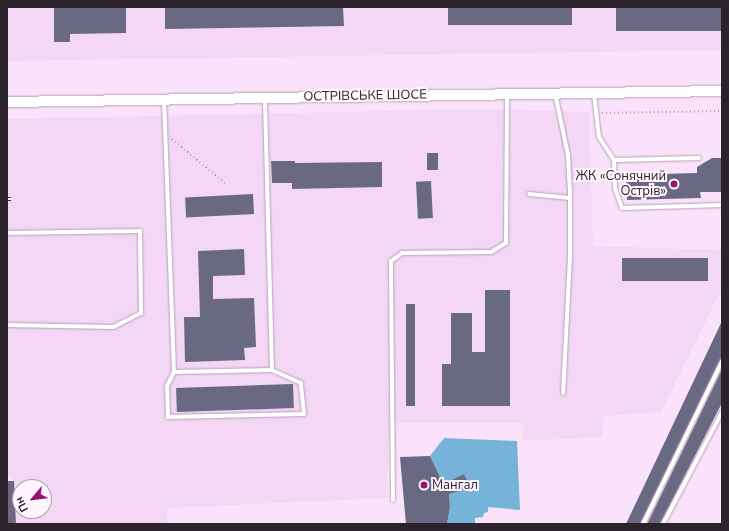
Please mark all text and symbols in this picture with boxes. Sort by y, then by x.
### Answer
street label: ОСТРІВСЬКЕ ШОСЕ [303,87,427,105]
place label: ЖК «Сонячний Острів» [575,169,666,200]
marker: ЖК «Сонячний Острів» [669,179,679,189]
place label: Мангал [432,477,478,493]
north arrow [12,479,52,519]
marker: Мангал [419,480,429,490]
text: Пн [12,494,32,515]

